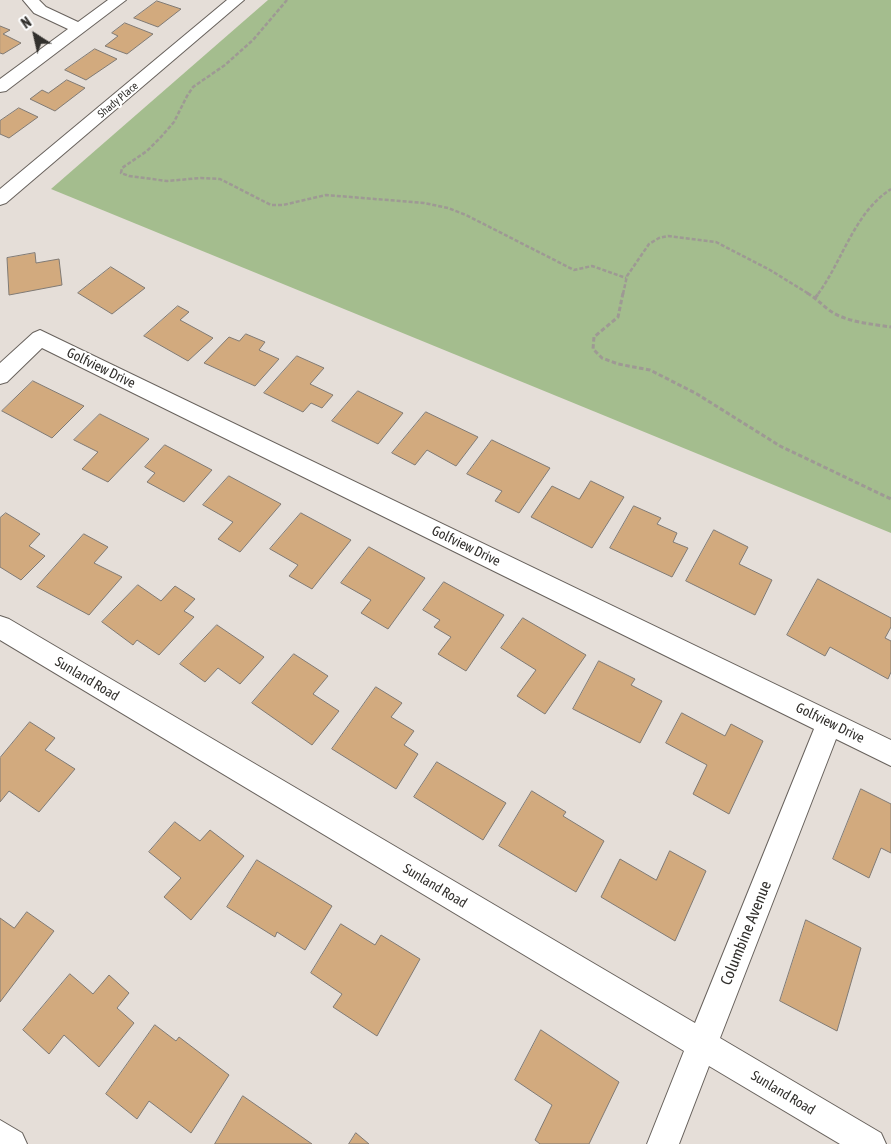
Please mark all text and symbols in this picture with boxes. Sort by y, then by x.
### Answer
north arrow [10,10,60,60]
text: N [18,14,34,32]
street label: Shady Place [95,79,141,121]
street label: Golfview Drive [64,344,138,392]
street label: Golfview Drive [429,522,503,570]
street label: Sunland Road [52,653,122,705]
street label: Golfview Drive [793,699,867,747]
street label: Sunland Road [400,860,470,912]
street label: Columbine Avenue [716,878,776,988]
street label: Sunland Road [748,1067,818,1119]

